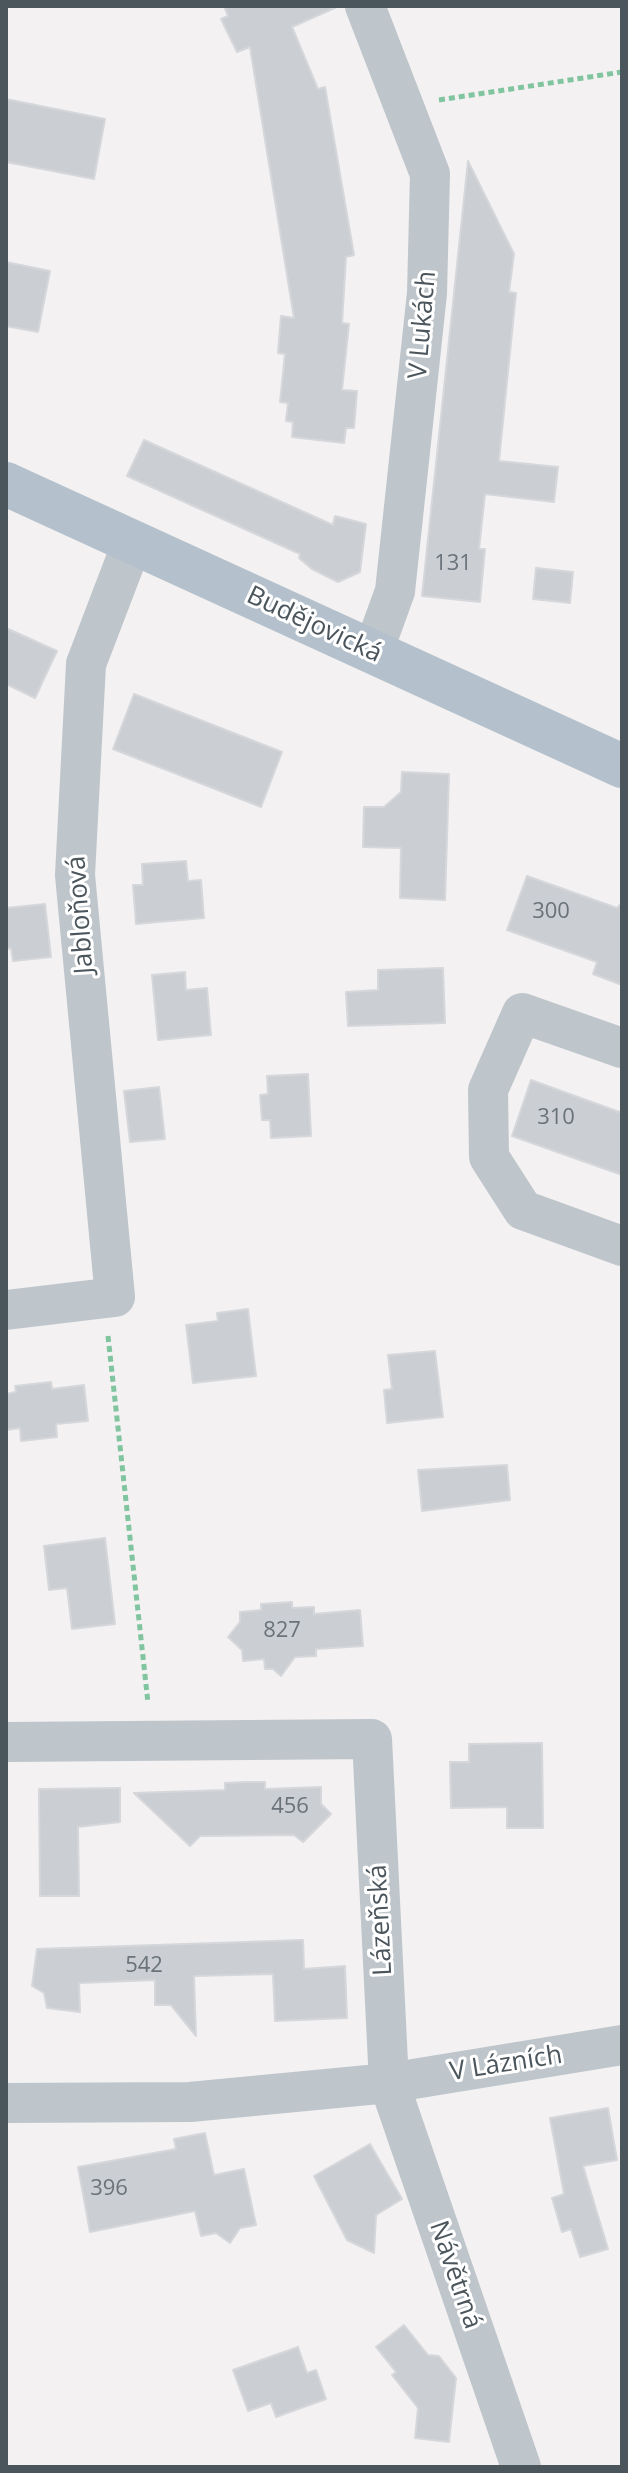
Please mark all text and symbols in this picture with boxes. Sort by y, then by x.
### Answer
street label: V Lukách [403,270,443,380]
house number: 131 [434,551,472,577]
street label: Budějovická [241,580,387,670]
street label: Jabloňová [61,855,101,975]
house number: 300 [532,899,570,925]
house number: 310 [537,1105,575,1131]
house number: 827 [263,1618,301,1644]
house number: 456 [271,1794,309,1820]
street label: Lázeňská [363,1864,399,1976]
house number: 542 [125,1953,163,1979]
street label: V Lázních [448,2040,564,2088]
house number: 396 [90,2176,128,2202]
street label: Návětrná [422,2217,488,2333]

